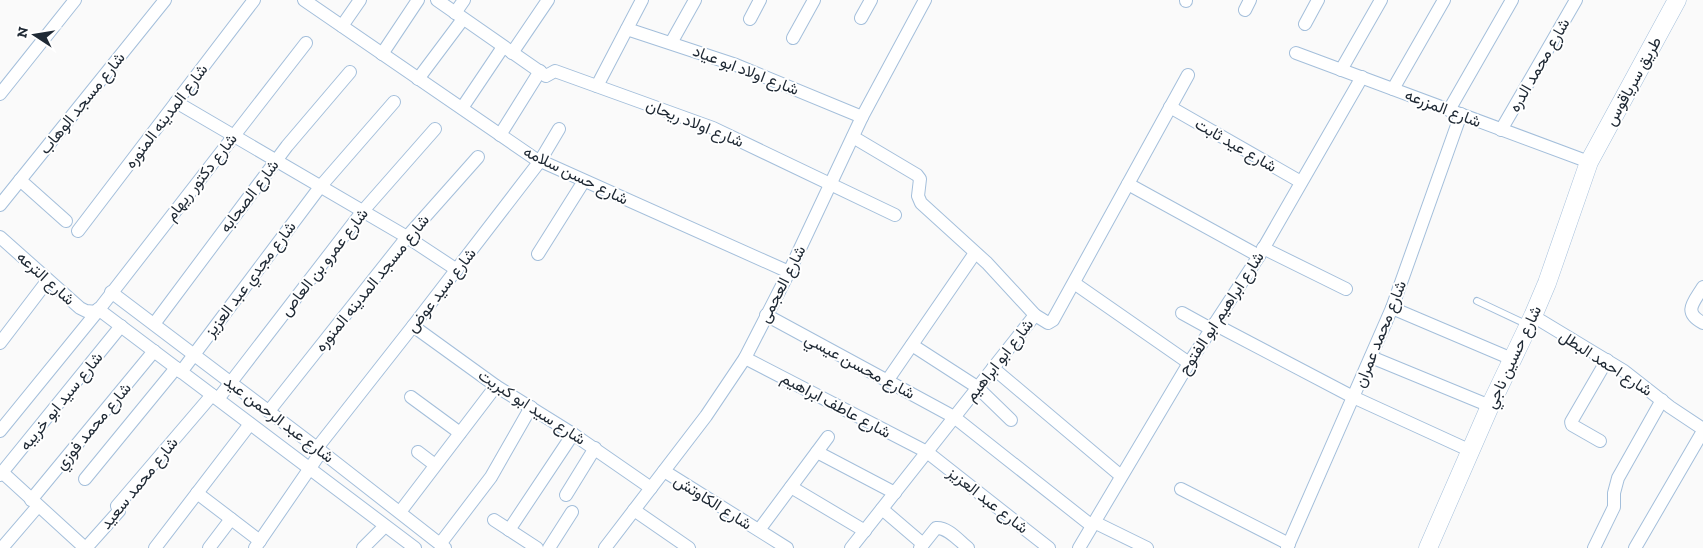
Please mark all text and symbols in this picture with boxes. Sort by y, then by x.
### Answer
north arrow [10,10,60,60]
street label: شارع محمد الدره [1505,15,1575,116]
text: N [13,25,32,39]
street label: طريق سرياقوس [1601,33,1666,129]
street label: شارع اولاد ابو عياد [690,41,802,101]
street label: شارع مسجد الوهاب [35,48,130,159]
street label: شارع المدينه المنوره [121,60,213,173]
street label: شارع المزرعه [1401,85,1484,133]
street label: شارع اولاد ريحان [643,95,746,153]
street label: شارع عيد ثابت [1191,114,1280,178]
street label: شارع دكتور ريهام [161,130,242,226]
street label: شارع حسن سلامه [520,141,632,210]
street label: شارع الصحابه [216,156,284,237]
street label: شارع عمرو بن العاص [276,204,374,321]
street label: شارع مسجد المدينه المنوره [311,211,435,357]
street label: شارع مجدي عبد العزيز [200,217,303,344]
street label: شارع العجمى [754,242,811,327]
street label: شارع سيد عوض [402,244,481,337]
street label: شارع الترعه [12,247,79,310]
street label: شارع ابراهيم ابو الفتوح [1174,248,1270,379]
street label: شارع محمد عمران [1350,278,1412,391]
street label: شارع حسين ناجي [1481,302,1549,413]
street label: شارع ابو ابراهيم [961,315,1039,406]
street label: شارع احمد البطل [1555,326,1656,402]
street label: شارع محسن عيسي [800,329,918,407]
street label: شارع سيد ابو خريبه [15,348,108,455]
street label: شارع سيد ابو كبريت [474,365,589,450]
street label: شارع عاطف ابراهيم [777,368,894,444]
street label: شارع عبد الرحمن عيد [219,371,338,468]
street label: شارع محمد فوزي [51,379,138,476]
street label: شارع محمد سعيد [96,433,183,534]
street label: شارع عبد العزيز [942,462,1032,539]
street label: شارع الكاوتش [669,471,755,535]

